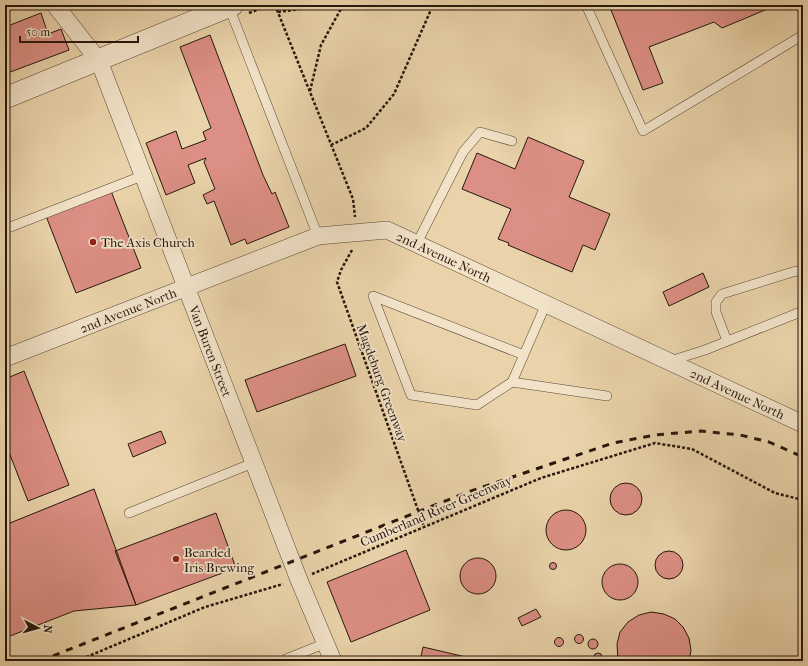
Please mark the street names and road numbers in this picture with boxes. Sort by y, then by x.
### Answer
street label: 2nd Avenue North [394,228,494,285]
street label: 2nd Avenue North [77,284,179,336]
street label: Van Buren Street [186,302,235,399]
street label: Magdeburg Greenway [354,322,411,445]
street label: 2nd Avenue North [688,365,788,422]
street label: Cumberland River Greenway [358,472,515,550]

